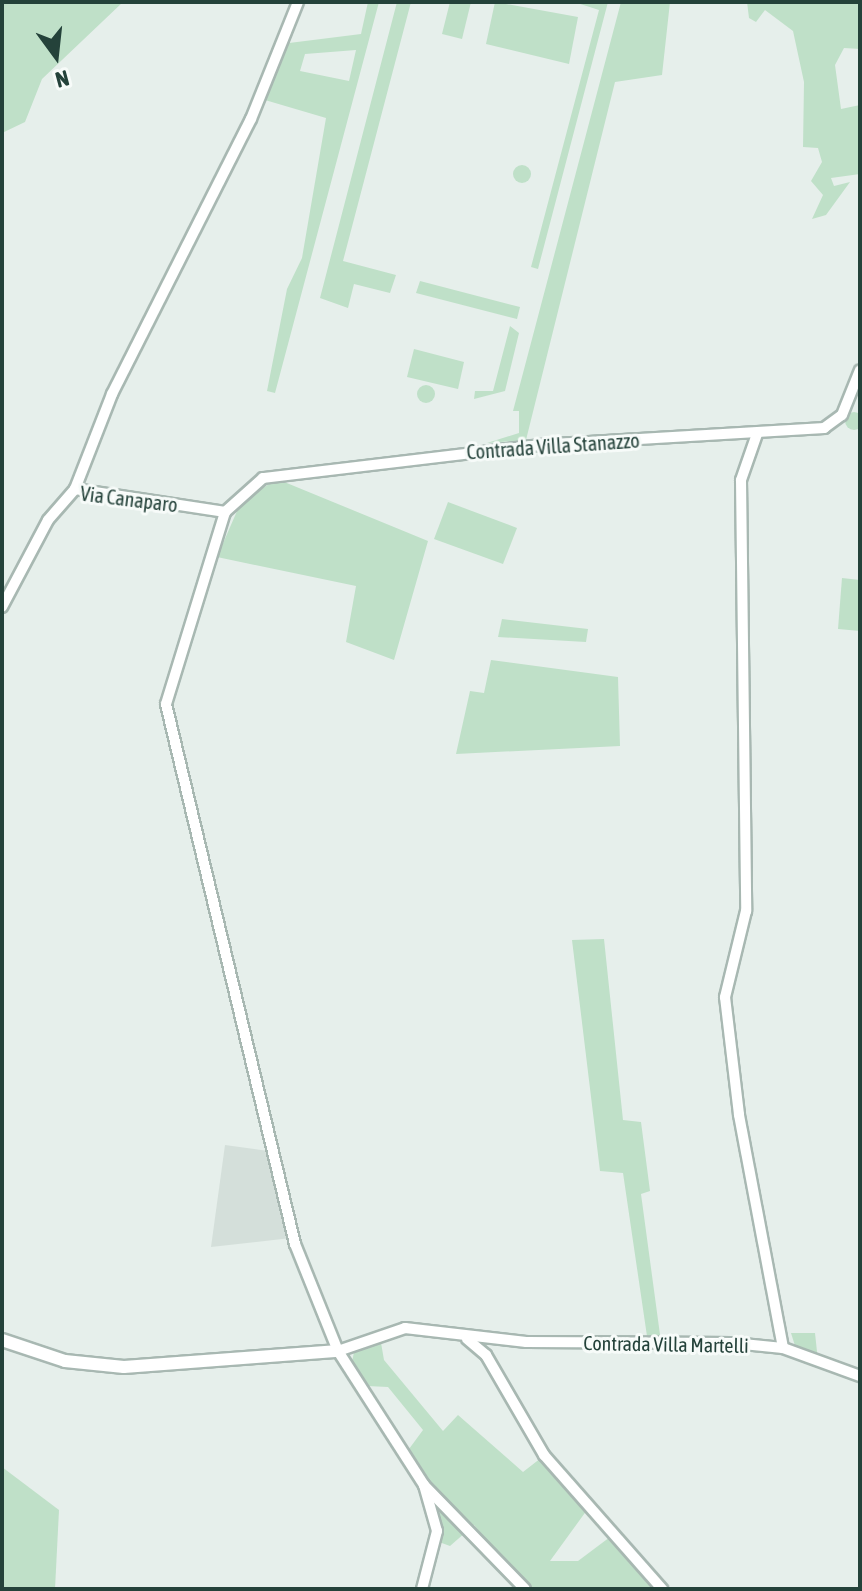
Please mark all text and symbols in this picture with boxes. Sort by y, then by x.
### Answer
north arrow [16,16,96,96]
text: N [53,65,72,93]
street label: Contrada Villa Stanazzo [466,428,640,464]
street label: Via Canaparo [79,481,179,517]
street label: Contrada Villa Martelli [583,1331,749,1357]

